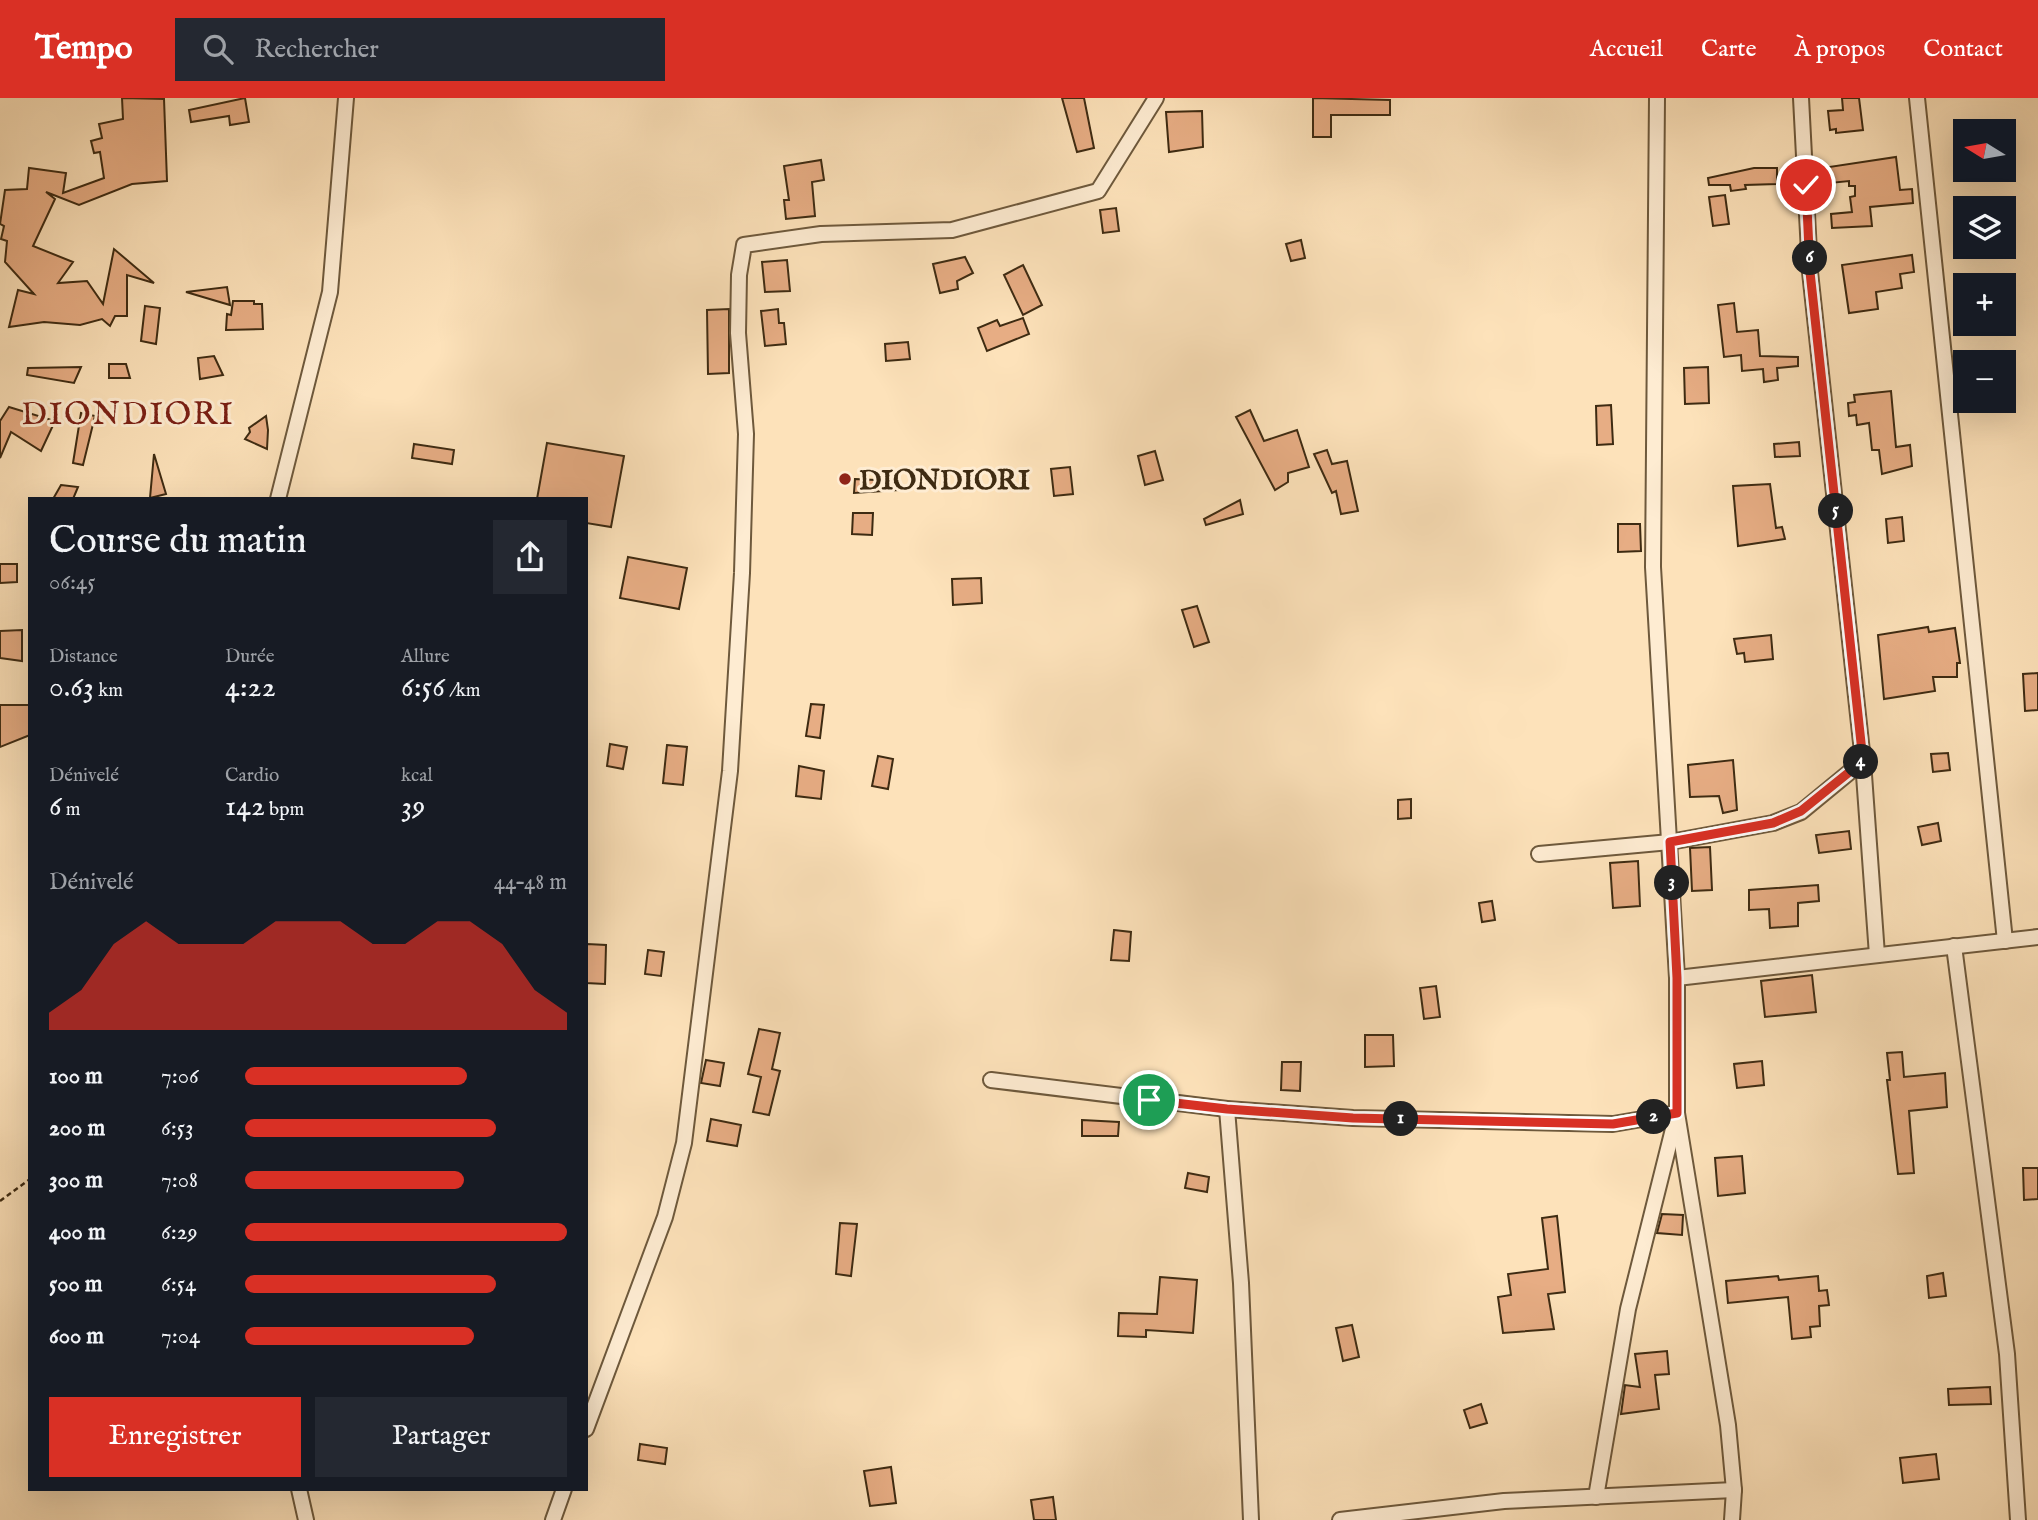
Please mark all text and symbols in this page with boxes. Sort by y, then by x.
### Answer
search box [175,18,665,81]
text: Tempo [35,28,133,70]
icon: search [199,30,237,68]
text: Rechercher [255,33,379,66]
text: Accueil [1590,34,1663,65]
text: Carte [1701,34,1757,65]
text: À propos [1795,34,1885,65]
text: Contact [1923,34,2003,65]
north arrow [1953,119,2016,182]
map controls [1953,119,2016,413]
pin [1776,155,1836,215]
icon: check [1787,166,1825,204]
button: layers [1953,196,2016,259]
pin: 6 [1792,240,1828,276]
text: 6 [1805,245,1814,269]
button: + [1953,273,2016,336]
button: − [1953,350,2016,413]
district label: DIONDIORI [21,395,235,436]
place label: DIONDIORI [859,464,1030,499]
marker: DIONDIORI [837,471,853,487]
pin: 5 [1818,494,1854,528]
text: 5 [1832,498,1839,522]
text: Course du matin [49,518,307,566]
button: share [493,520,567,594]
text: 06:45 [49,568,96,597]
text: Distance [49,645,118,669]
text: Durée [225,645,275,669]
text: Allure [401,645,450,669]
text: 0.63 [49,669,94,707]
text: 4:22 [225,669,276,707]
text: 6:56 [401,669,445,707]
text: km [94,679,123,703]
text: /km [445,679,480,703]
pin: 4 [1843,744,1878,780]
text: 4 [1856,749,1865,773]
text: Dénivelé [49,764,119,788]
text: Cardio [225,764,279,788]
text: kcal [401,764,433,788]
text: 6 [49,788,62,826]
text: 142 [225,788,265,826]
text: 39 [401,788,425,826]
text: m [62,798,80,822]
text: bpm [265,798,304,822]
pin: 3 [1654,866,1690,900]
text: Dénivelé [49,868,134,897]
text: 44–48 m [494,868,567,897]
text: 3 [1668,870,1675,894]
text: 100 m [49,1062,103,1091]
text: 7:06 [161,1062,199,1091]
pin [1119,1070,1179,1130]
icon: arrive [1130,1081,1168,1119]
pin: 2 [1636,1100,1672,1134]
pin: 1 [1384,1102,1418,1136]
text: 2 [1649,1104,1658,1128]
text: 1 [1397,1106,1404,1130]
text: 200 m [49,1114,105,1143]
text: 6:53 [161,1114,194,1143]
text: 300 m [49,1166,103,1195]
text: 7:08 [161,1166,198,1195]
text: 400 m [49,1218,106,1247]
text: 6:29 [161,1218,198,1247]
text: 500 m [49,1270,103,1299]
text: 6:54 [161,1270,196,1299]
text: 600 m [49,1322,104,1351]
text: 7:04 [161,1322,200,1351]
button: Enregistrer [49,1397,301,1477]
button: Partager [315,1397,567,1477]

